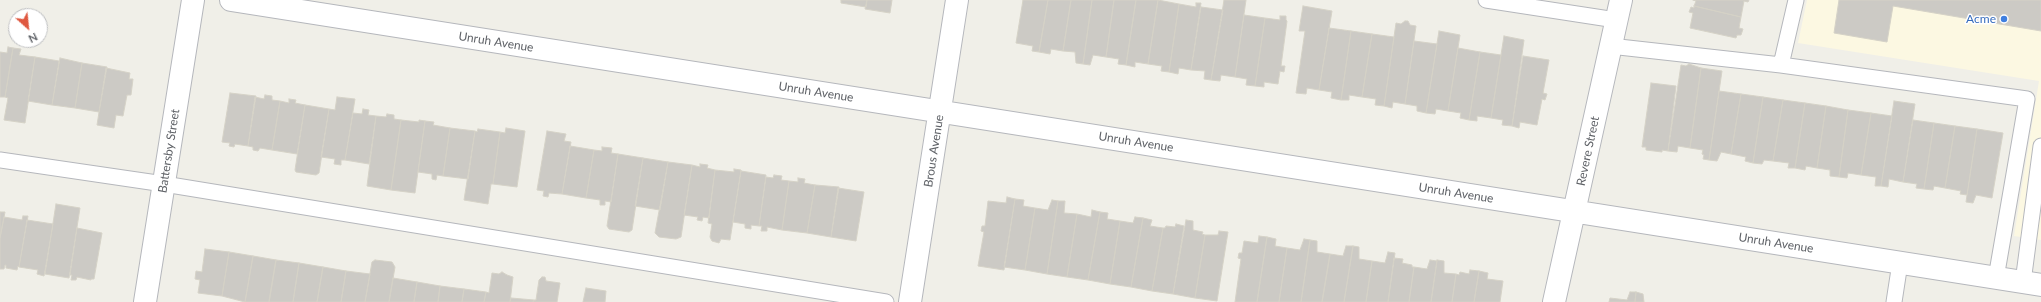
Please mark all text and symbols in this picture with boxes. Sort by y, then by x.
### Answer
north arrow [8,8,48,48]
place label: Acme [1966,12,1996,26]
marker: Acme [1999,14,2009,24]
street label: Unruh Avenue [457,29,535,55]
text: N [26,31,40,46]
street label: Unruh Avenue [777,79,855,105]
street label: Battersby Street [155,108,183,194]
street label: Brous Avenue [921,114,947,188]
street label: Revere Street [1574,115,1602,187]
street label: Unruh Avenue [1097,129,1175,155]
street label: Unruh Avenue [1417,180,1495,206]
street label: Unruh Avenue [1737,230,1815,256]

